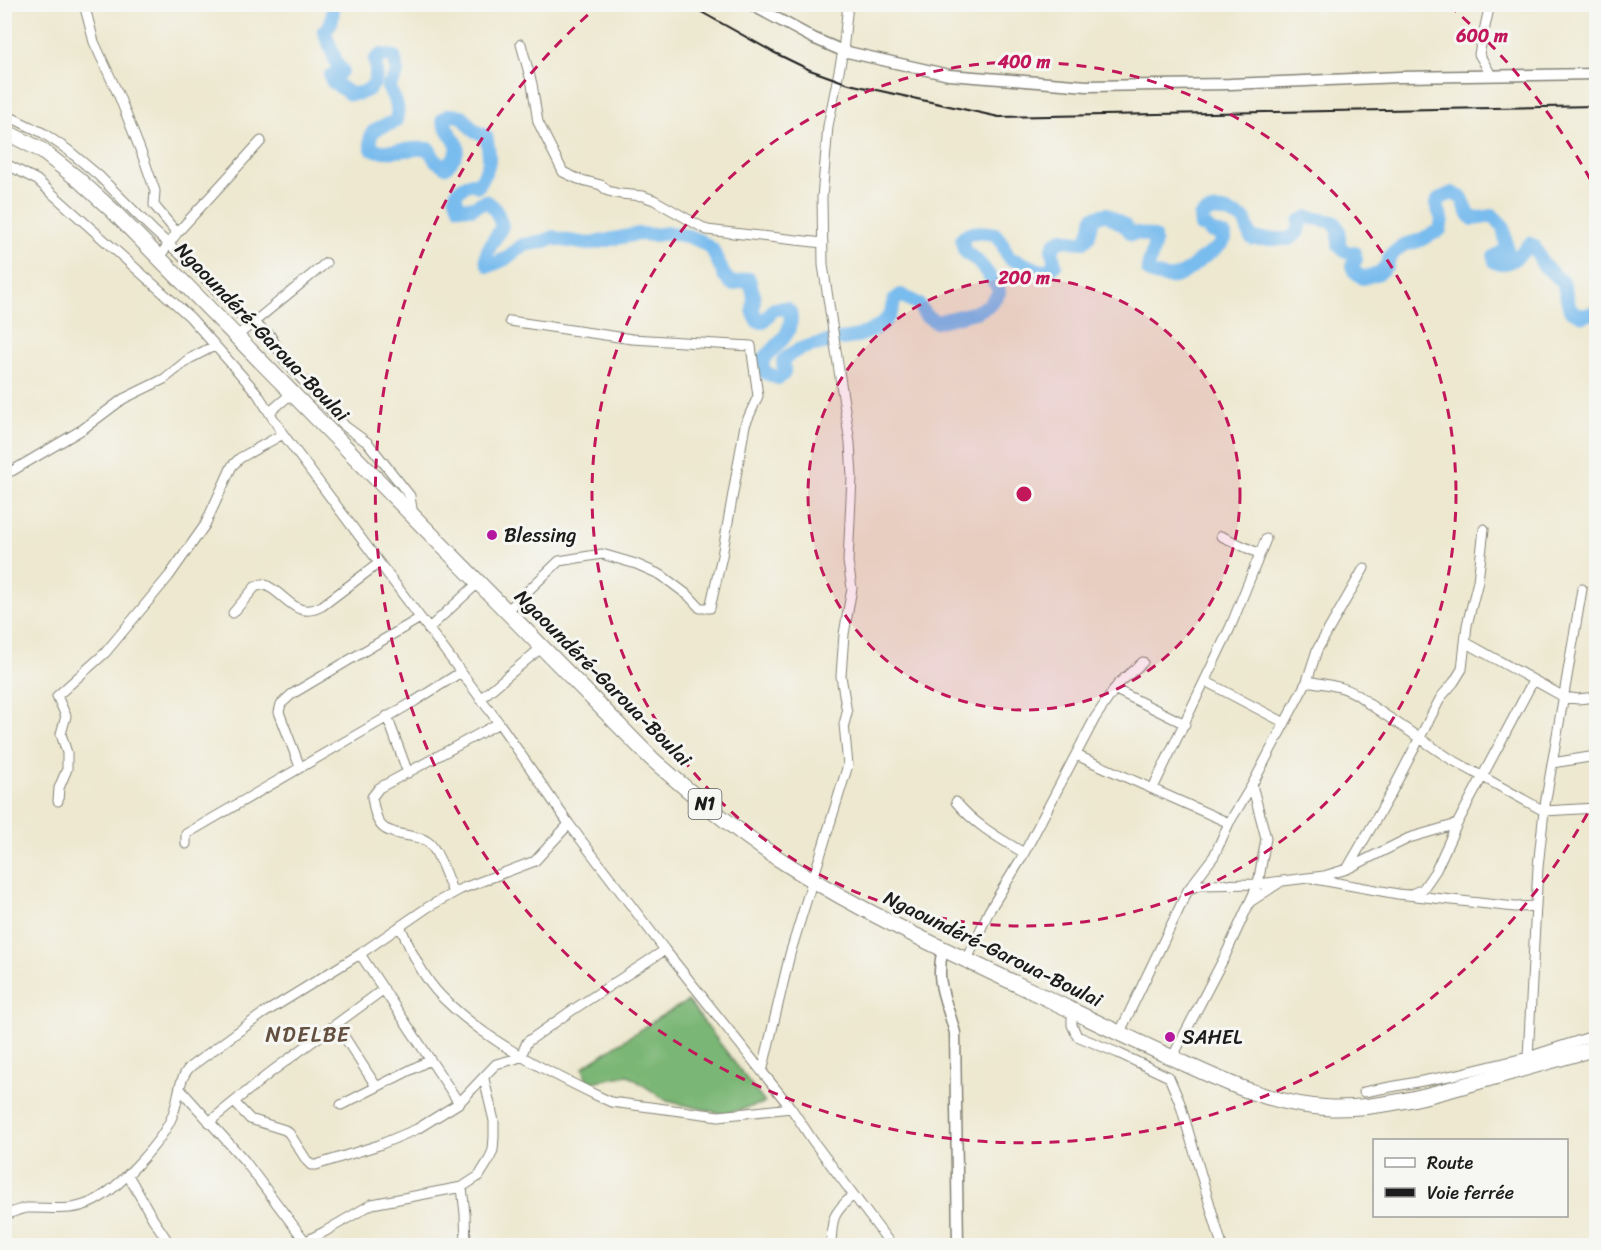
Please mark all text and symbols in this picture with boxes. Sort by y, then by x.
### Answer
text: 600 m [1455,20,1508,52]
text: 400 m [997,46,1050,78]
street label: Ngaoundéré-Garoua-Boulai [166,234,359,432]
text: 200 m [997,262,1050,294]
centre of rings [1014,484,1034,504]
place label: Blessing [504,518,576,553]
marker: Blessing [485,528,499,542]
street label: Ngaoundéré-Garoua-Boulai [506,581,701,776]
road number: N1 [688,789,722,819]
street label: Ngaoundéré-Garoua-Boulai [878,881,1110,1018]
district label: NDELBE [266,1015,351,1054]
place label: SAHEL [1182,1020,1243,1055]
marker: SAHEL [1163,1030,1177,1044]
legend [1373,1139,1568,1217]
text: Route [1427,1147,1474,1179]
text: Voie ferrée [1427,1177,1514,1209]

